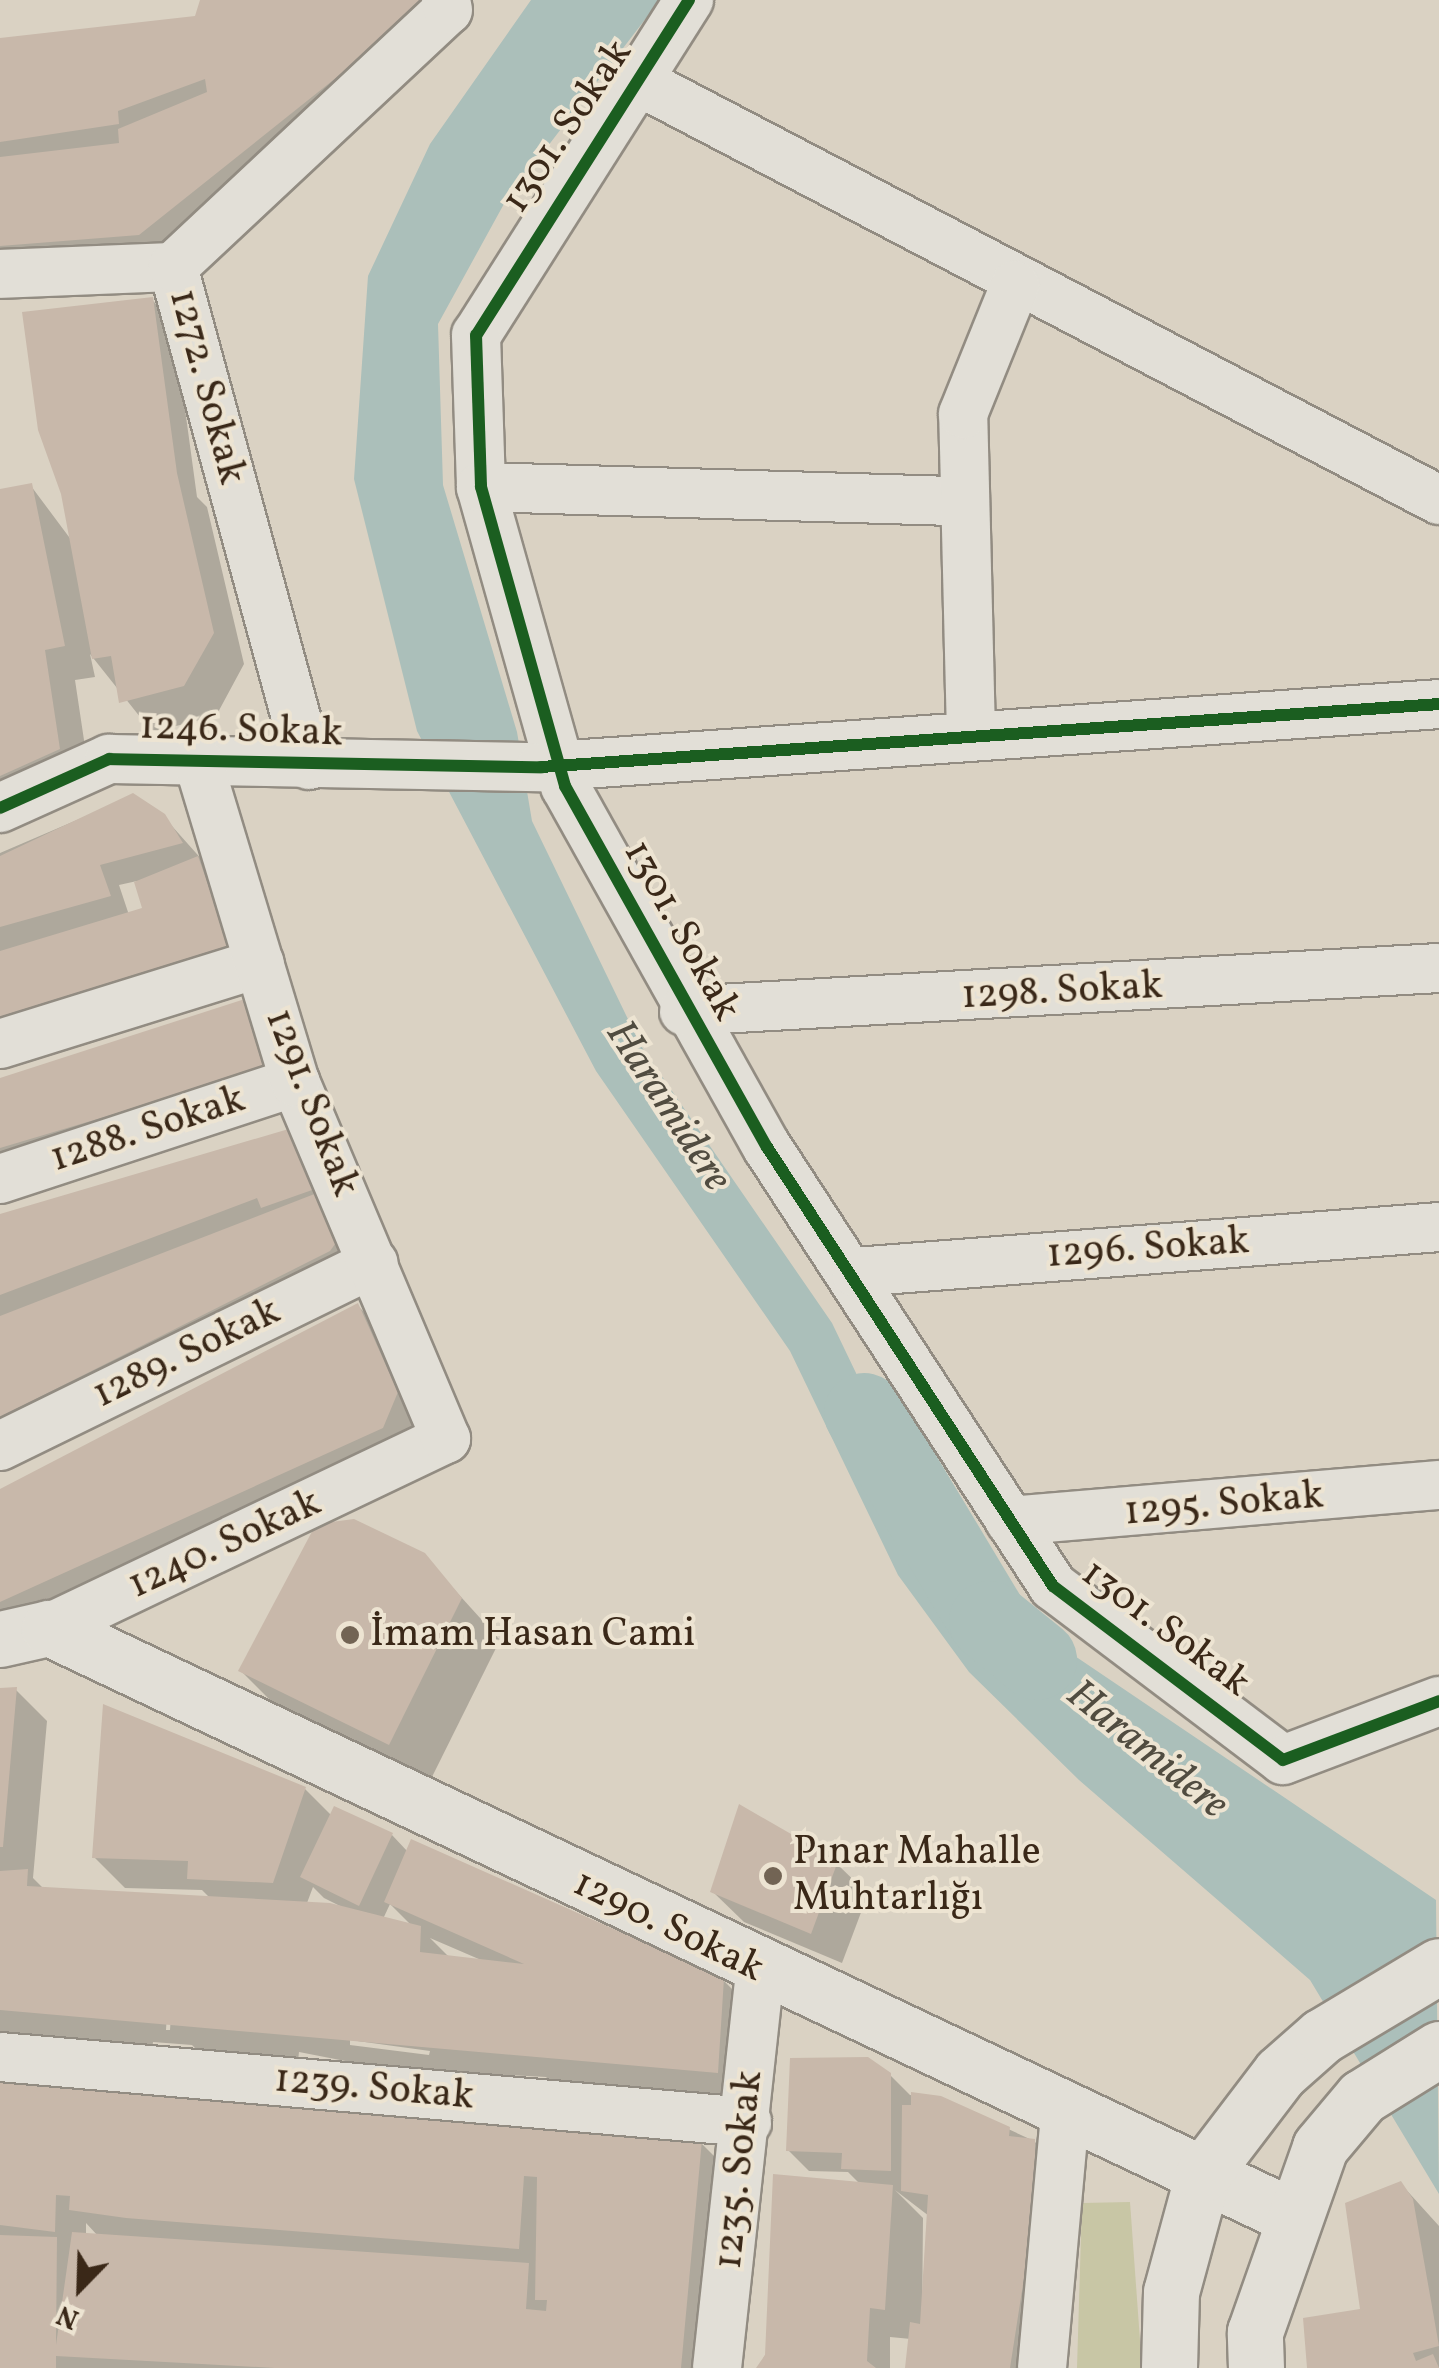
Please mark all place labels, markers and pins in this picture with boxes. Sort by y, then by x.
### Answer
place label: İmam Hasan Cami [370,1611,695,1659]
marker: İmam Hasan Cami [339,1624,361,1646]
place label: Pınar Mahalle Muhtarlığı [793,1829,1041,1923]
marker: Pınar Mahalle Muhtarlığı [762,1865,784,1887]

